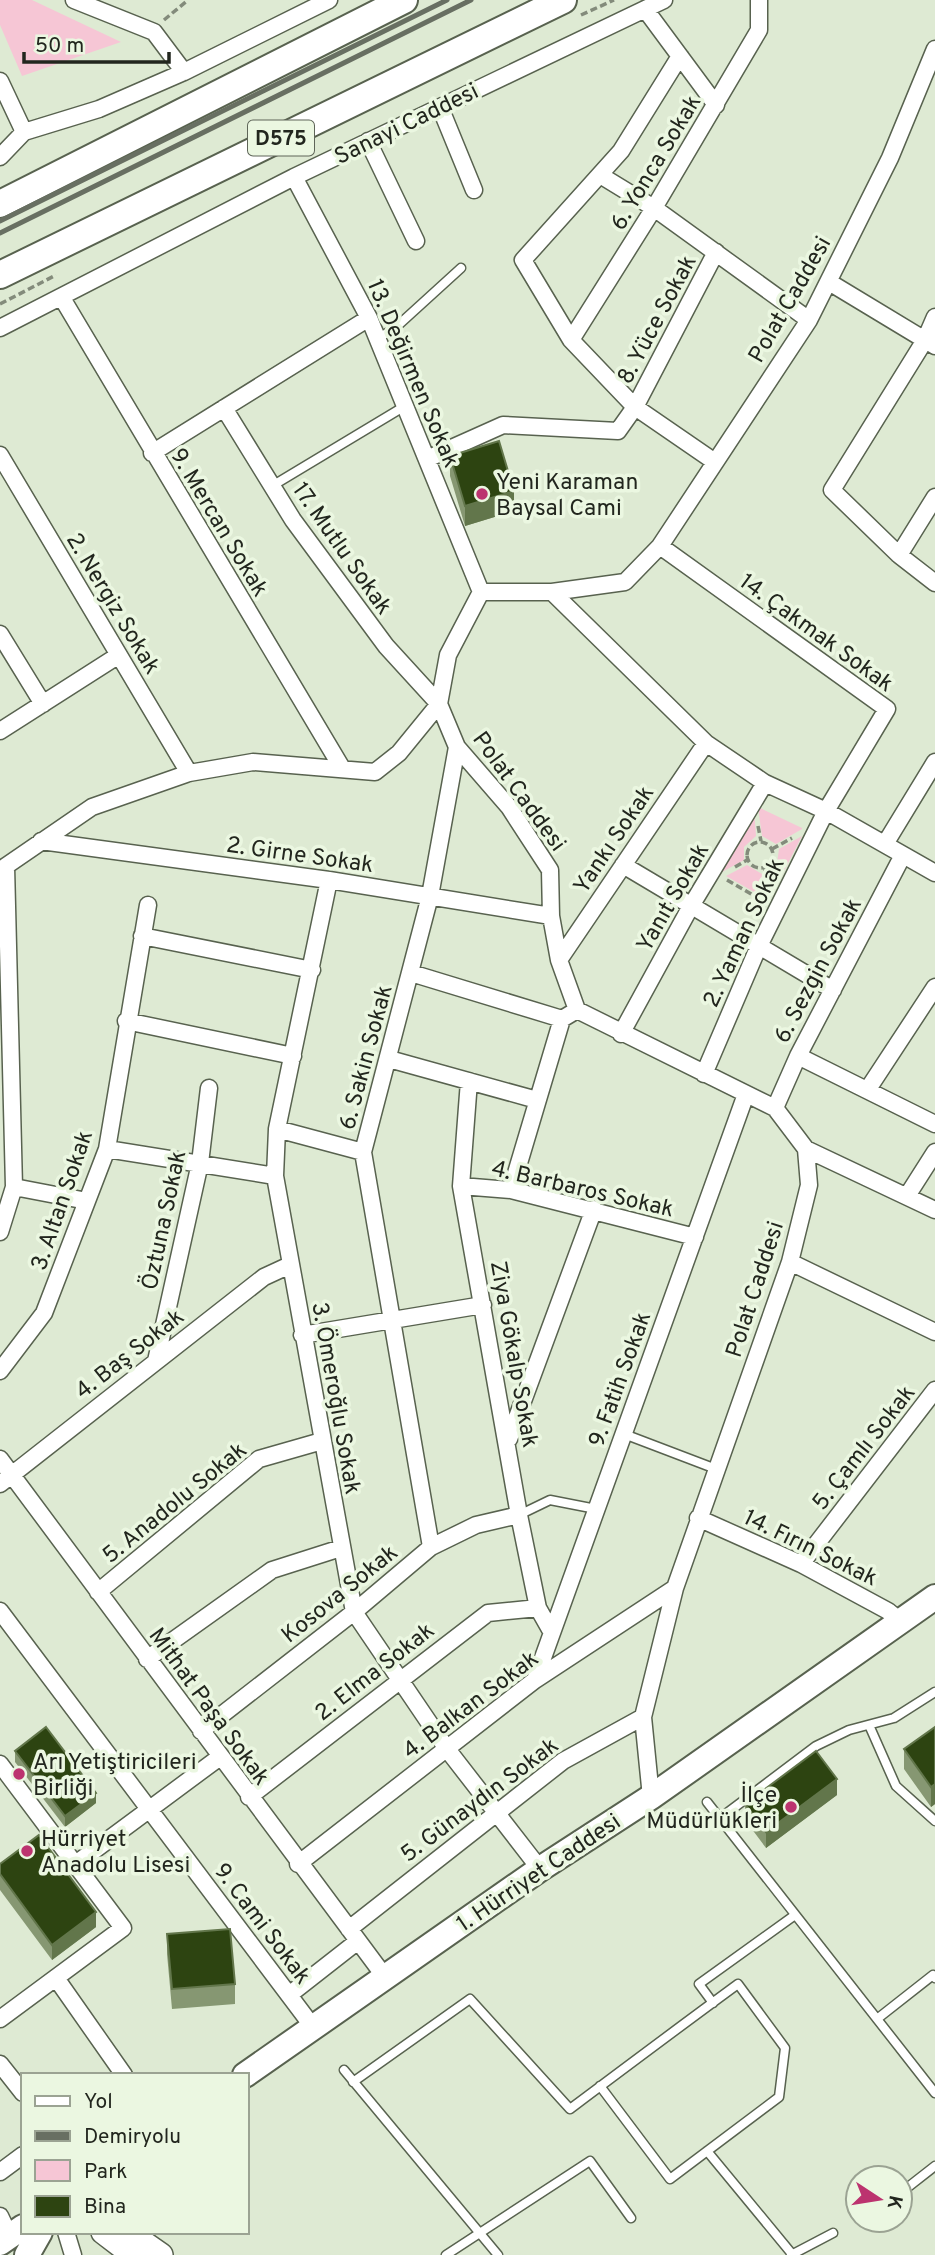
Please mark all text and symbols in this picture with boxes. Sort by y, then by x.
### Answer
scale bar [24,21,170,65]
text: 50 m [35,33,84,60]
street label: Sanayi Caddesi [330,78,484,173]
street label: 6. Yonca Sokak [605,90,709,236]
road number: D575 [248,120,314,156]
street label: Polat Caddesi [743,232,839,369]
street label: 8. Yüce Sokak [612,251,704,390]
street label: 13. Değirmen Sokak [359,275,464,472]
street label: 9. Mercan Sokak [162,444,274,603]
place label: Yeni Karaman Baysal Cami [496,469,638,524]
street label: 17. Mutlu Sokak [285,478,397,621]
marker: Yeni Karaman Baysal Cami [474,486,490,502]
street label: 2. Nergiz Sokak [58,528,165,680]
street label: 14. Çakmak Sokak [733,568,898,700]
street label: Polat Caddesi [465,727,571,858]
street label: Yankı Sokak [568,781,662,900]
street label: 2. Girne Sokak [224,832,375,881]
street label: Yanıt Sokak [631,839,717,958]
street label: 2. Yaman Sokak [698,854,793,1012]
street label: 6. Sezgin Sokak [769,894,870,1049]
street label: 6. Sakin Sokak [334,982,401,1133]
street label: 3. Altan Sokak [26,1127,101,1275]
street label: Öztuna Sokak [136,1148,194,1293]
street label: 4. Barbaros Sokak [488,1155,676,1226]
street label: Polat Caddesi [721,1218,792,1361]
street label: Ziya Gökalp Sokak [482,1259,543,1450]
street label: 3. Ömeroğlu Sokak [303,1300,367,1497]
street label: 4. Baş Sokak [70,1303,191,1407]
street label: 9. Fatih Sokak [583,1308,659,1451]
street label: 5. Çamlı Sokak [807,1380,923,1517]
street label: 5. Anadolu Sokak [98,1437,254,1571]
street label: 14. Fırın Sokak [738,1504,882,1594]
street label: Kosova Sokak [276,1539,405,1651]
street label: 2. Elma Sokak [310,1617,441,1729]
street label: Mithat Paşa Sokak [141,1623,275,1792]
street label: 4. Balkan Sokak [398,1645,545,1767]
street label: 5. Günaydın Sokak [396,1732,565,1870]
place label: Arı Yetiştiricileri Birliği [33,1749,197,1804]
marker: Arı Yetiştiricileri Birliği [11,1766,27,1782]
place label: İlçe Müdürlükleri [646,1781,777,1837]
marker: İlçe Müdürlükleri [783,1799,799,1815]
street label: 1. Hürriyet Caddesi [452,1808,627,1940]
place label: Hürriyet Anadolu Lisesi [41,1826,190,1881]
marker: Hürriyet Anadolu Lisesi [19,1843,35,1859]
street label: 9. Cami Sokak [206,1858,316,1991]
legend [21,2073,248,2234]
text: Yol [84,2089,113,2116]
text: Demiryolu [84,2124,181,2151]
text: Park [84,2159,127,2186]
north arrow [844,2164,914,2234]
text: K [881,2193,907,2211]
text: Bina [84,2194,126,2221]

